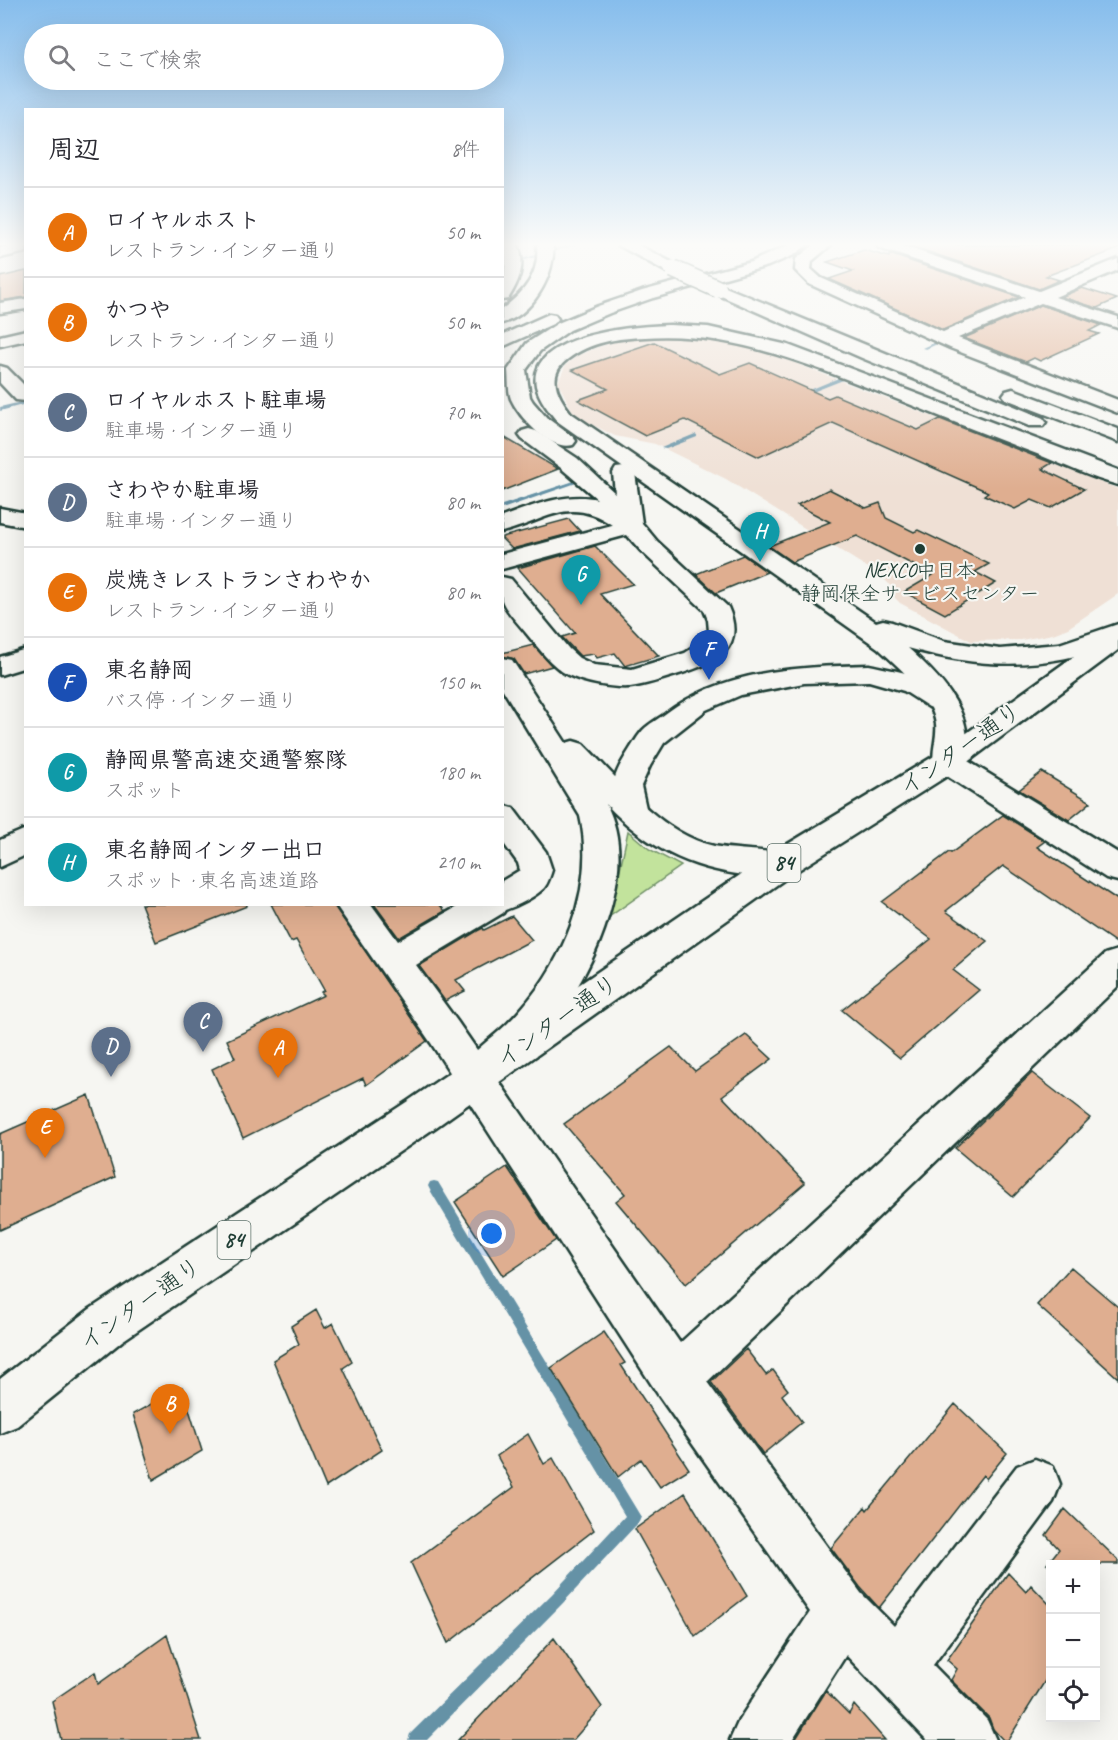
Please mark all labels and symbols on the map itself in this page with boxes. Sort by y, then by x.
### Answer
pin: H [740,512,780,562]
marker: NEXCO中日本 静岡保全サービスセンター [913,542,927,556]
pin: G [562,556,600,605]
place label: NEXCO中日本 静岡保全サービスセンター [800,558,1040,606]
pin: F [690,630,728,680]
street label: インター通り [893,696,1027,802]
road number: 84 [768,844,800,882]
street label: インター通り [490,968,624,1074]
pin: C [184,1002,222,1052]
pin: D [92,1028,130,1077]
pin: A [258,1028,298,1078]
pin: E [26,1108,64,1158]
your location [477,1219,506,1248]
road number: 84 [218,1221,250,1259]
street label: インター通り [73,1251,207,1357]
pin: B [150,1384,190,1434]

